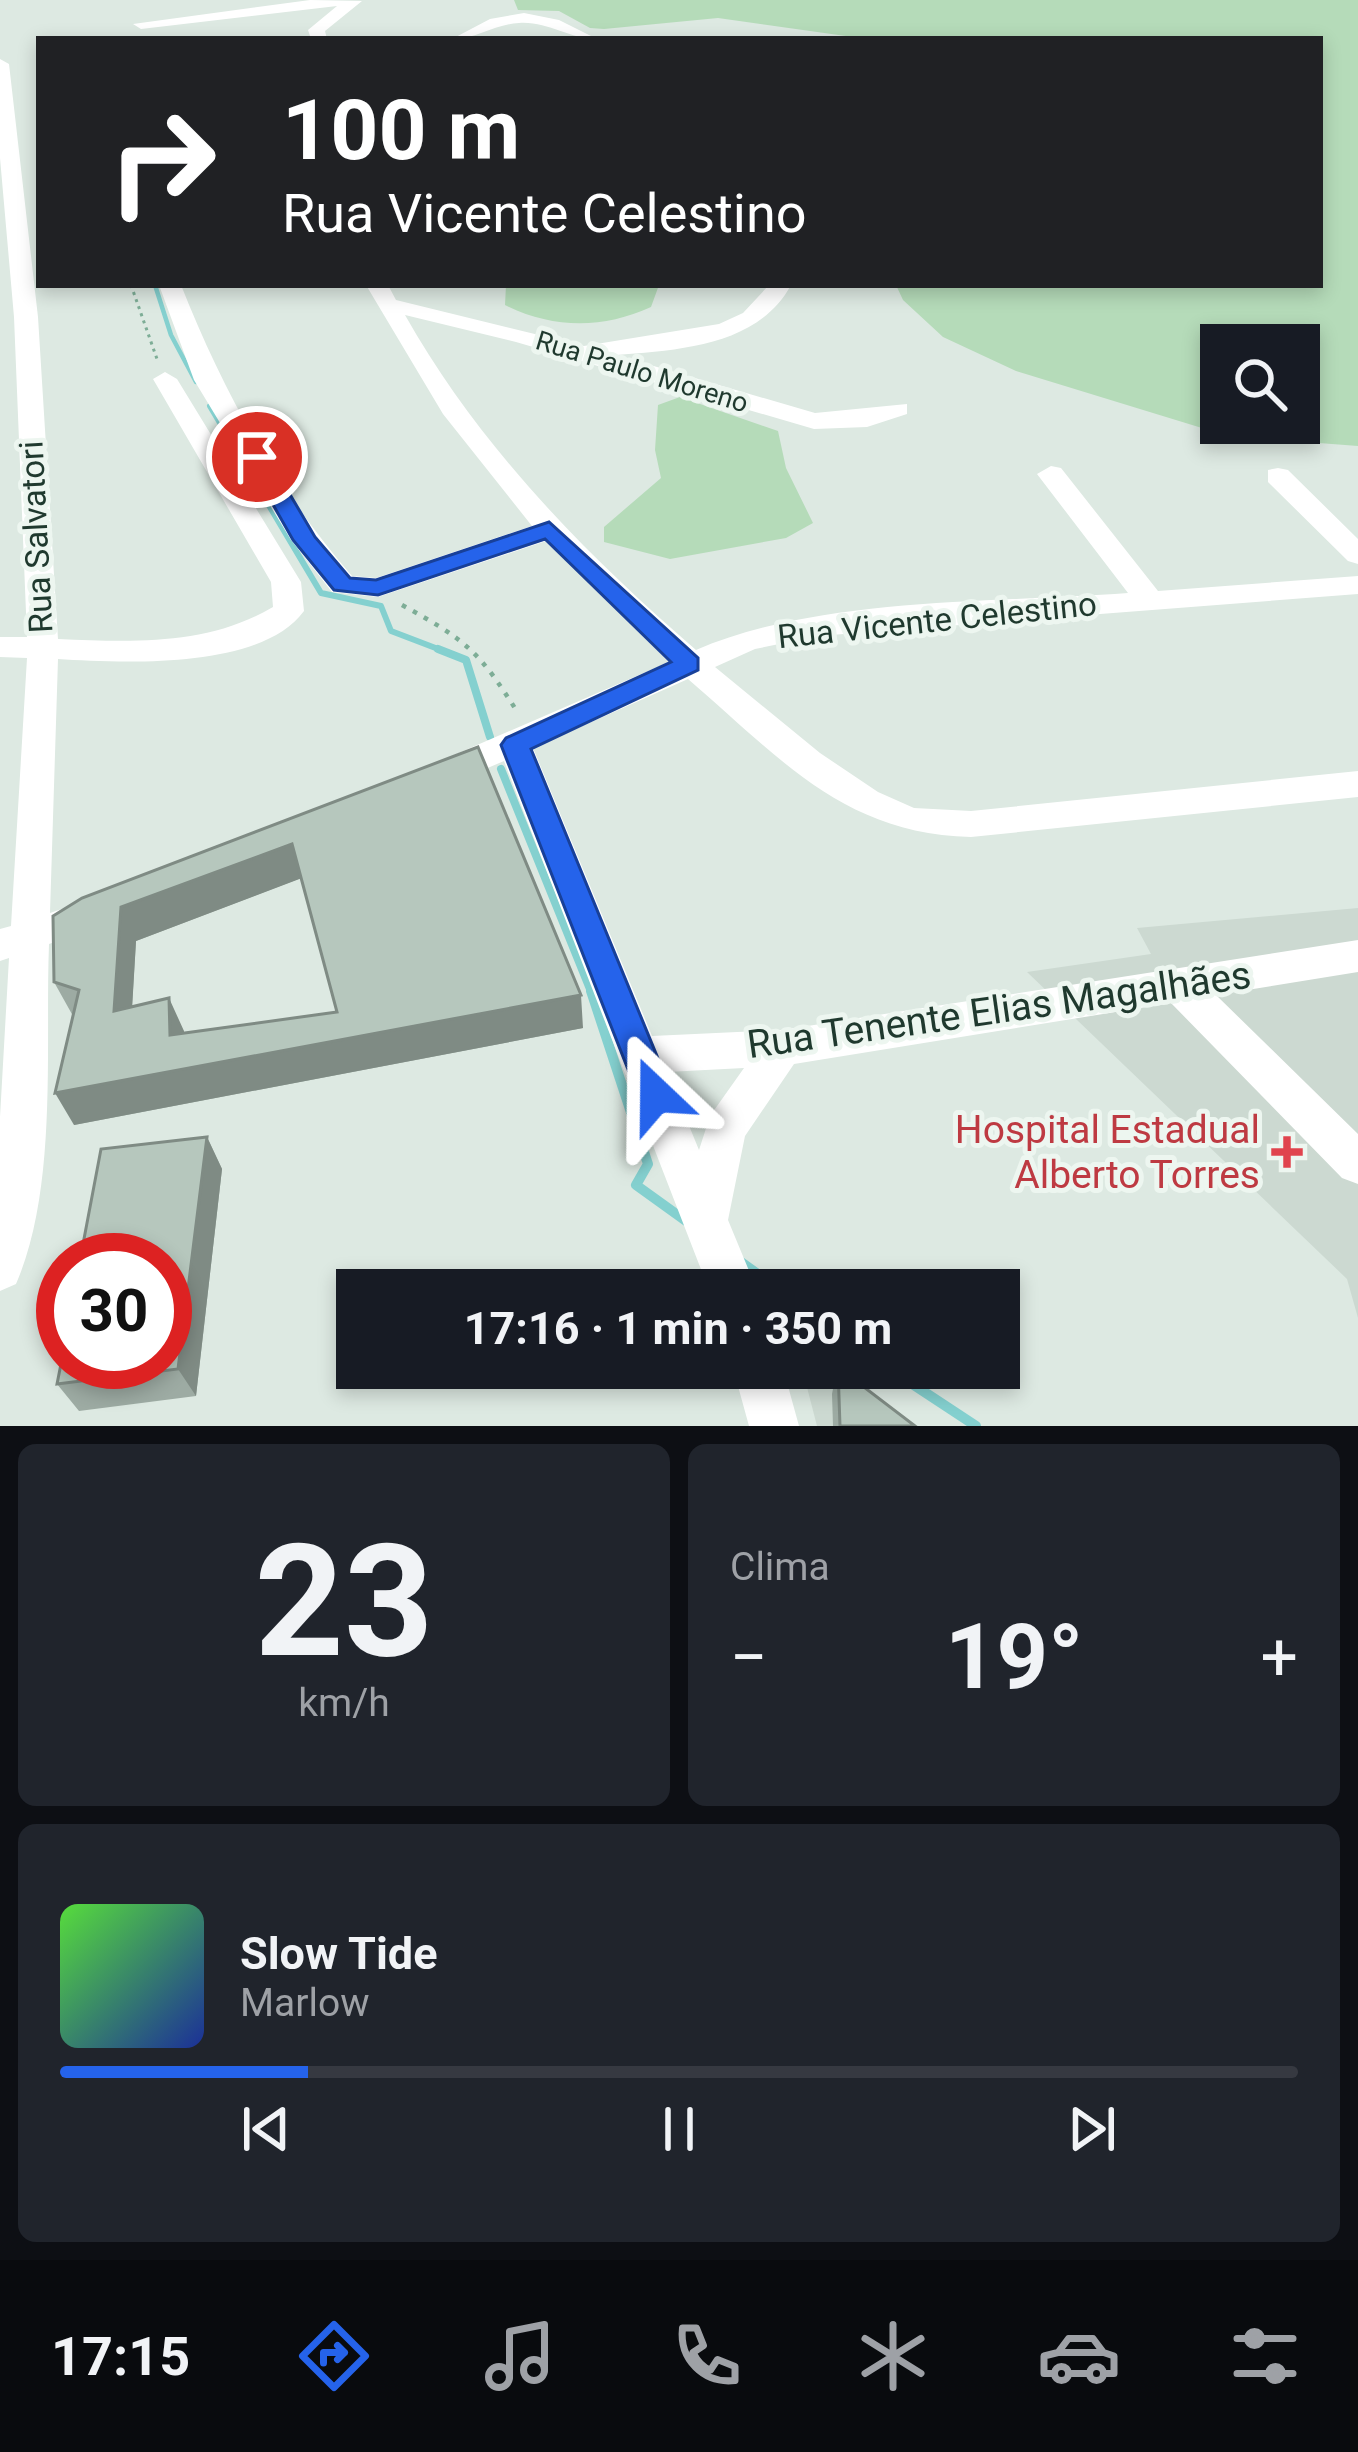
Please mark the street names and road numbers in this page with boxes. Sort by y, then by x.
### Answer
street label: Rua Paulo Moreno [532,324,752,420]
street label: Rua Salvatori [11,440,61,634]
street label: Rua Vicente Celestino [776,584,1098,656]
street label: Rua Tenente Elias Magalhães [744,952,1254,1068]

